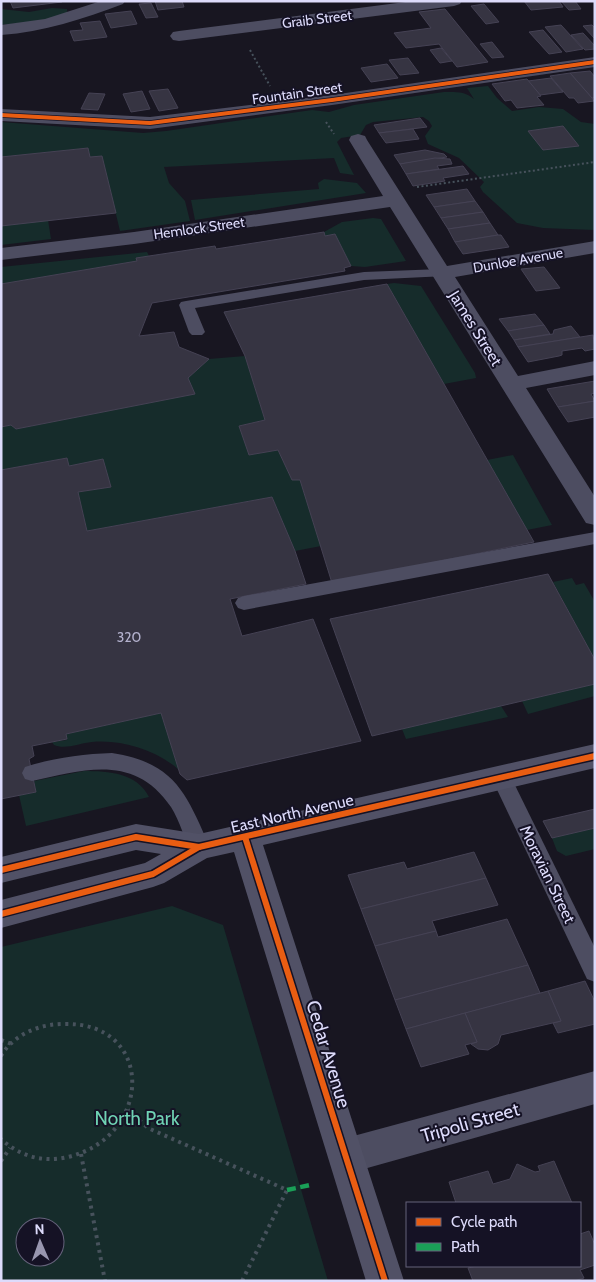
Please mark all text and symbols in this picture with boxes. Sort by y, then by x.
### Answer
street label: Graib Street [281,6,353,32]
street label: Fountain Street [251,78,343,108]
street label: Hemlock Street [152,213,246,243]
street label: Dunloe Avenue [472,243,564,277]
street label: James Street [444,286,507,370]
house number: 320 [117,628,142,646]
street label: East North Avenue [229,790,355,837]
street label: Moravian Street [516,822,580,927]
street label: Cedar Avenue [301,998,356,1111]
street label: Tripoli Street [418,1097,522,1147]
park label: North Park [95,1107,180,1130]
legend [406,1202,581,1267]
text: Cycle path [451,1213,517,1231]
north arrow [15,1217,65,1267]
text: N [34,1220,45,1238]
text: Path [451,1238,480,1256]

